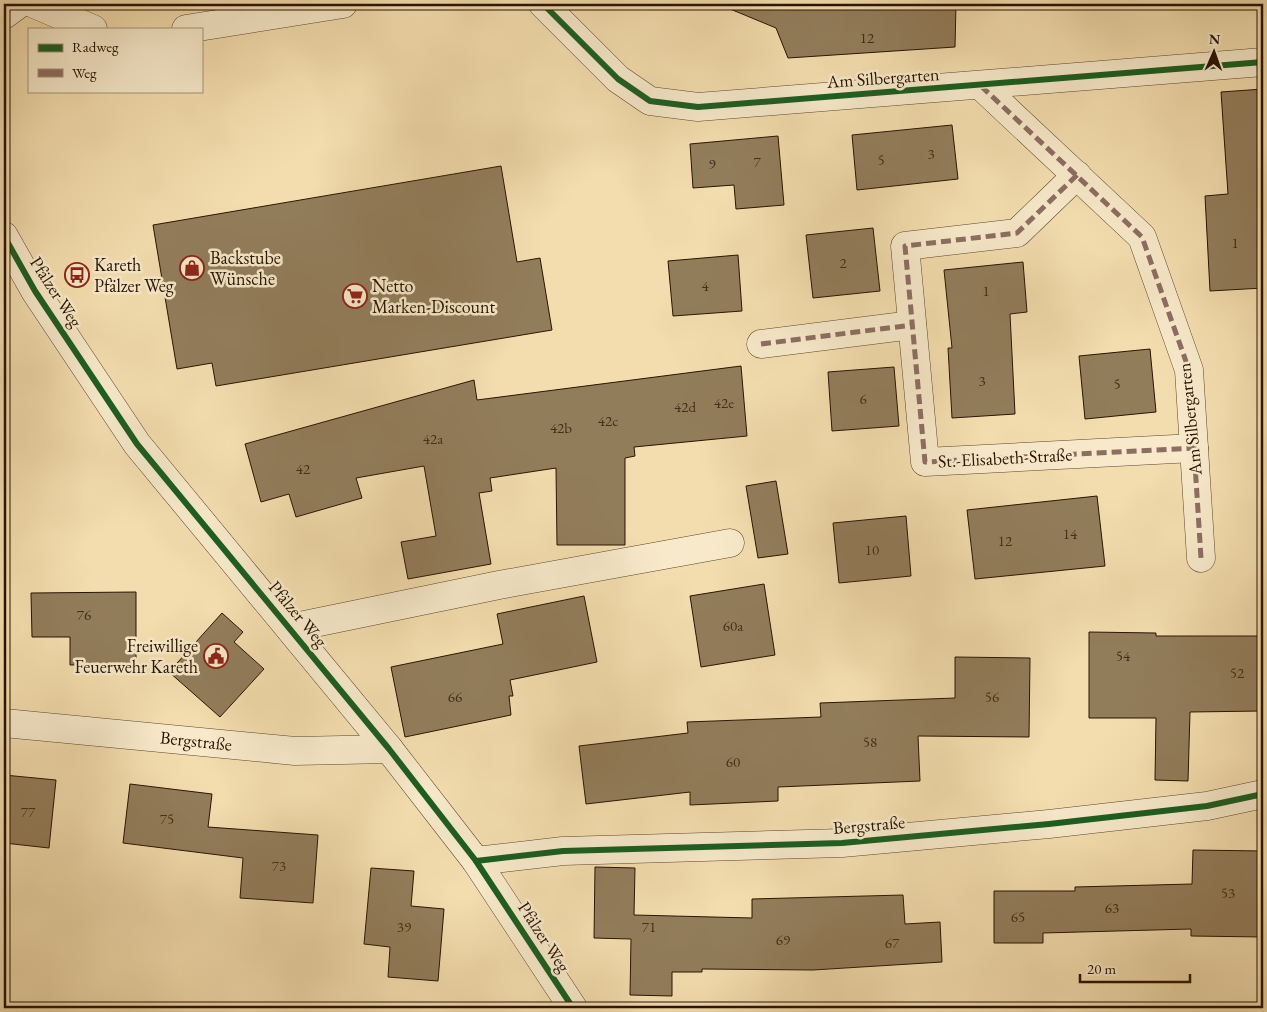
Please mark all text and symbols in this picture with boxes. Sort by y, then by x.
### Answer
legend [28,28,202,92]
house number: 12 [860,28,875,47]
north arrow [1190,28,1240,78]
text: N [1208,30,1221,48]
text: Radweg [72,37,119,56]
street label: Am Silbergarten [825,62,940,93]
text: Weg [72,63,97,82]
house number: 3 [927,144,935,163]
house number: 5 [877,150,885,169]
house number: 7 [753,152,761,171]
house number: 9 [708,154,716,173]
house number: 1 [1231,233,1239,252]
place label: Backstube Wünsche [210,246,281,290]
street label: Pfälzer Weg [25,252,88,332]
place label: Kareth Pfälzer Weg [94,253,174,297]
house number: 2 [839,253,847,272]
shop icon: Backstube Wünsche [179,255,205,281]
bus stop icon: Kareth Pfälzer Weg [64,262,90,288]
place label: Netto Marken-Discount [372,274,496,318]
house number: 4 [701,276,709,295]
house number: 1 [982,281,990,300]
supermarket icon: Netto Marken-Discount [342,283,368,309]
street label: Am Silbergarten [1172,361,1207,477]
house number: 3 [978,371,986,390]
house number: 5 [1113,374,1121,393]
house number: 6 [859,389,867,408]
house number: 42e [714,393,734,412]
house number: 42d [674,397,696,416]
house number: 42c [598,411,618,430]
house number: 42b [550,418,572,437]
house number: 42a [423,429,443,448]
street label: St.-Elisabeth-Straße [937,442,1073,473]
house number: 42 [296,459,311,478]
house number: 14 [1063,524,1078,543]
house number: 12 [998,531,1013,550]
house number: 10 [865,540,879,559]
street label: Pfälzer Weg [264,576,333,652]
house number: 76 [77,605,91,624]
house number: 60a [723,616,743,635]
place label: Freiwillige Feuerwehr Kareth [75,634,198,678]
public building icon: Freiwillige Feuerwehr Kareth [203,643,229,669]
house number: 54 [1116,646,1131,665]
house number: 52 [1230,663,1245,682]
house number: 66 [448,687,462,706]
house number: 56 [985,687,999,706]
street label: Bergstraße [159,725,233,756]
house number: 58 [863,732,877,751]
house number: 60 [726,752,740,771]
house number: 77 [21,802,36,821]
house number: 75 [160,809,174,828]
street label: Bergstraße [832,810,906,839]
house number: 73 [272,856,286,875]
house number: 53 [1221,883,1235,902]
street label: Pfälzer Weg [513,897,576,977]
house number: 63 [1105,898,1119,917]
house number: 65 [1011,907,1025,926]
house number: 39 [397,917,411,936]
house number: 71 [642,917,656,936]
house number: 69 [776,930,790,949]
house number: 67 [885,933,900,952]
scale bar [1080,952,1190,984]
text: 20 m [1087,959,1116,978]

